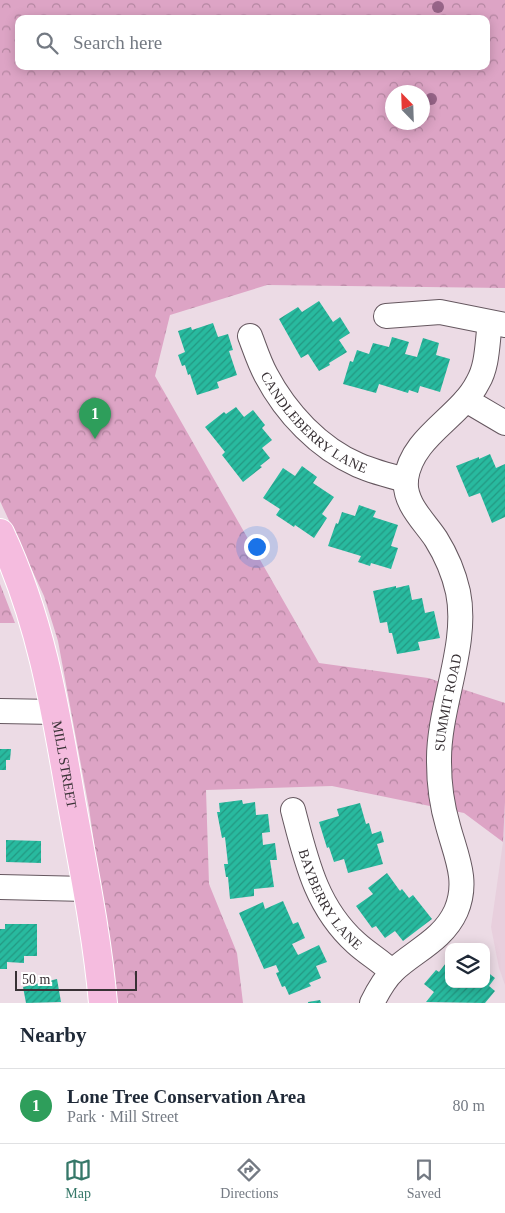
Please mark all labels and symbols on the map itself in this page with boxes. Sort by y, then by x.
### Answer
north arrow [385,85,430,130]
street label: CANDLEBERRY LANE [258,369,369,476]
pin: 1 [79,398,111,439]
your location [244,534,270,560]
street label: SUMMIT ROAD [432,652,464,752]
street label: MILL STREET [50,719,80,810]
street label: BAYBERRY LANE [296,847,365,952]
scale bar [15,968,138,991]

